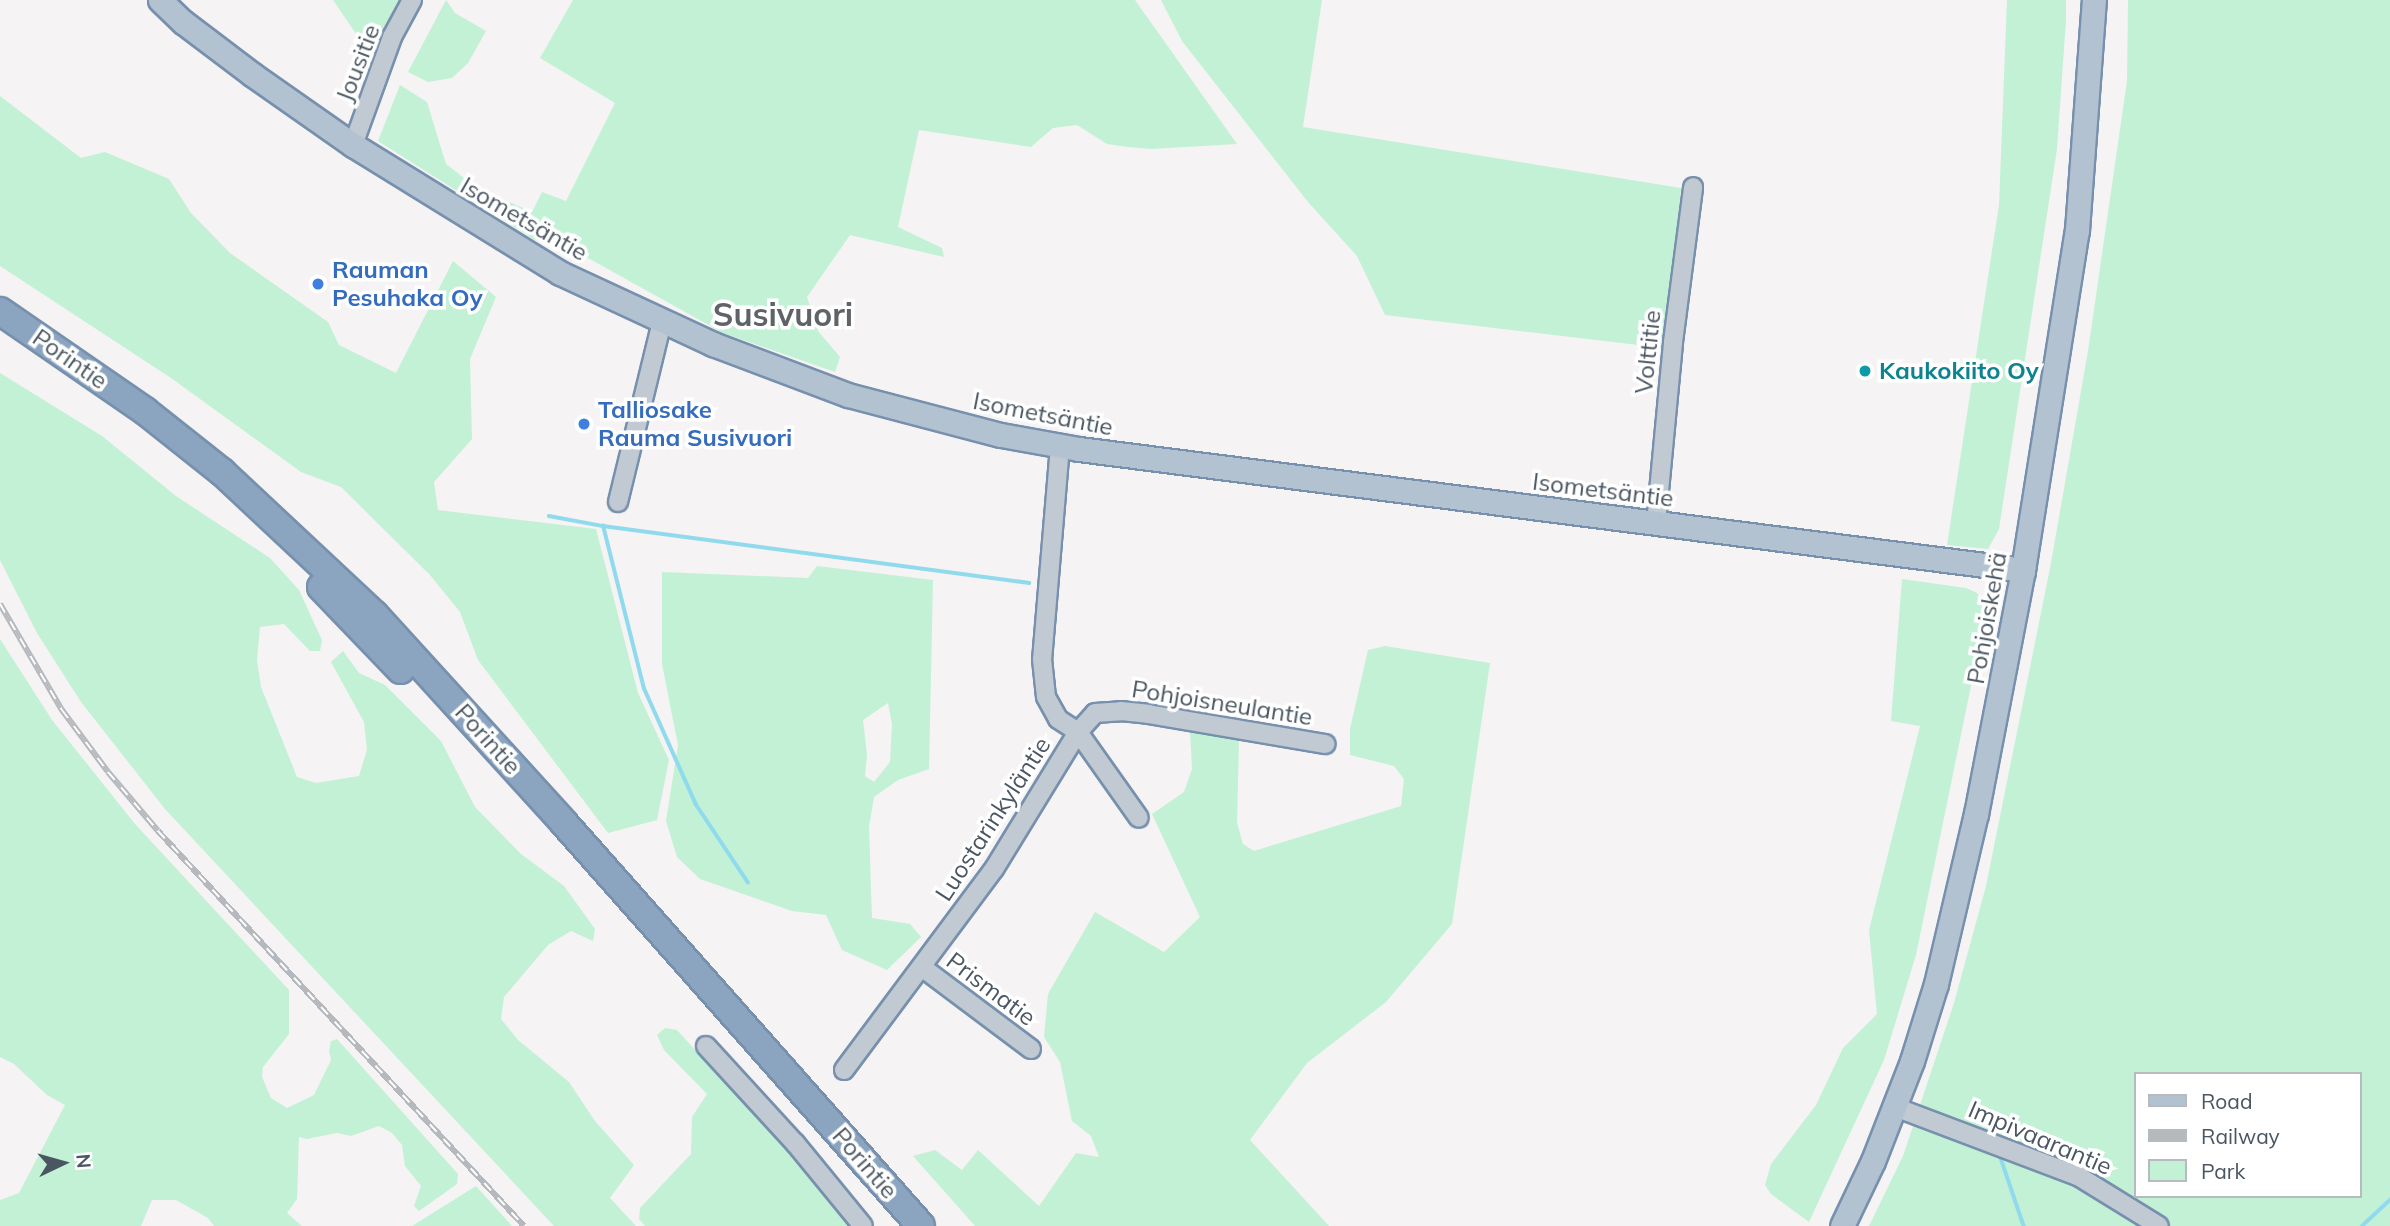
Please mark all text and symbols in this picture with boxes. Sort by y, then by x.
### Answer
street label: Jousitie [330,20,386,106]
street label: Isometsäntie [455,171,593,267]
place label: Rauman Pesuhaka Oy [332,256,483,312]
marker: Rauman Pesuhaka Oy [310,276,326,292]
district label: Susivuori [713,295,853,333]
street label: Volttitie [1629,309,1667,395]
street label: Porintie [27,323,113,395]
place label: Kaukokiito Oy [1879,357,2039,385]
marker: Kaukokiito Oy [1857,363,1873,379]
street label: Isometsäntie [971,386,1115,442]
place label: Talliosake Rauma Susivuori [598,396,792,452]
marker: Talliosake Rauma Susivuori [576,416,592,432]
street label: Isometsäntie [1531,467,1675,513]
street label: Pohjoiskehä [1961,550,2013,686]
street label: Pohjoisneulantie [1130,675,1314,731]
street label: Porintie [449,698,527,780]
street label: Luostarinkyläntie [929,732,1057,906]
street label: Prismatie [941,946,1041,1032]
legend [2134,1072,2362,1198]
text: Road [2201,1088,2252,1114]
street label: Impivaarantie [1964,1095,2116,1181]
street label: Porintie [826,1122,904,1204]
text: Railway [2201,1123,2280,1149]
north arrow [28,1128,98,1198]
text: N [71,1153,96,1169]
text: Park [2201,1158,2245,1184]

